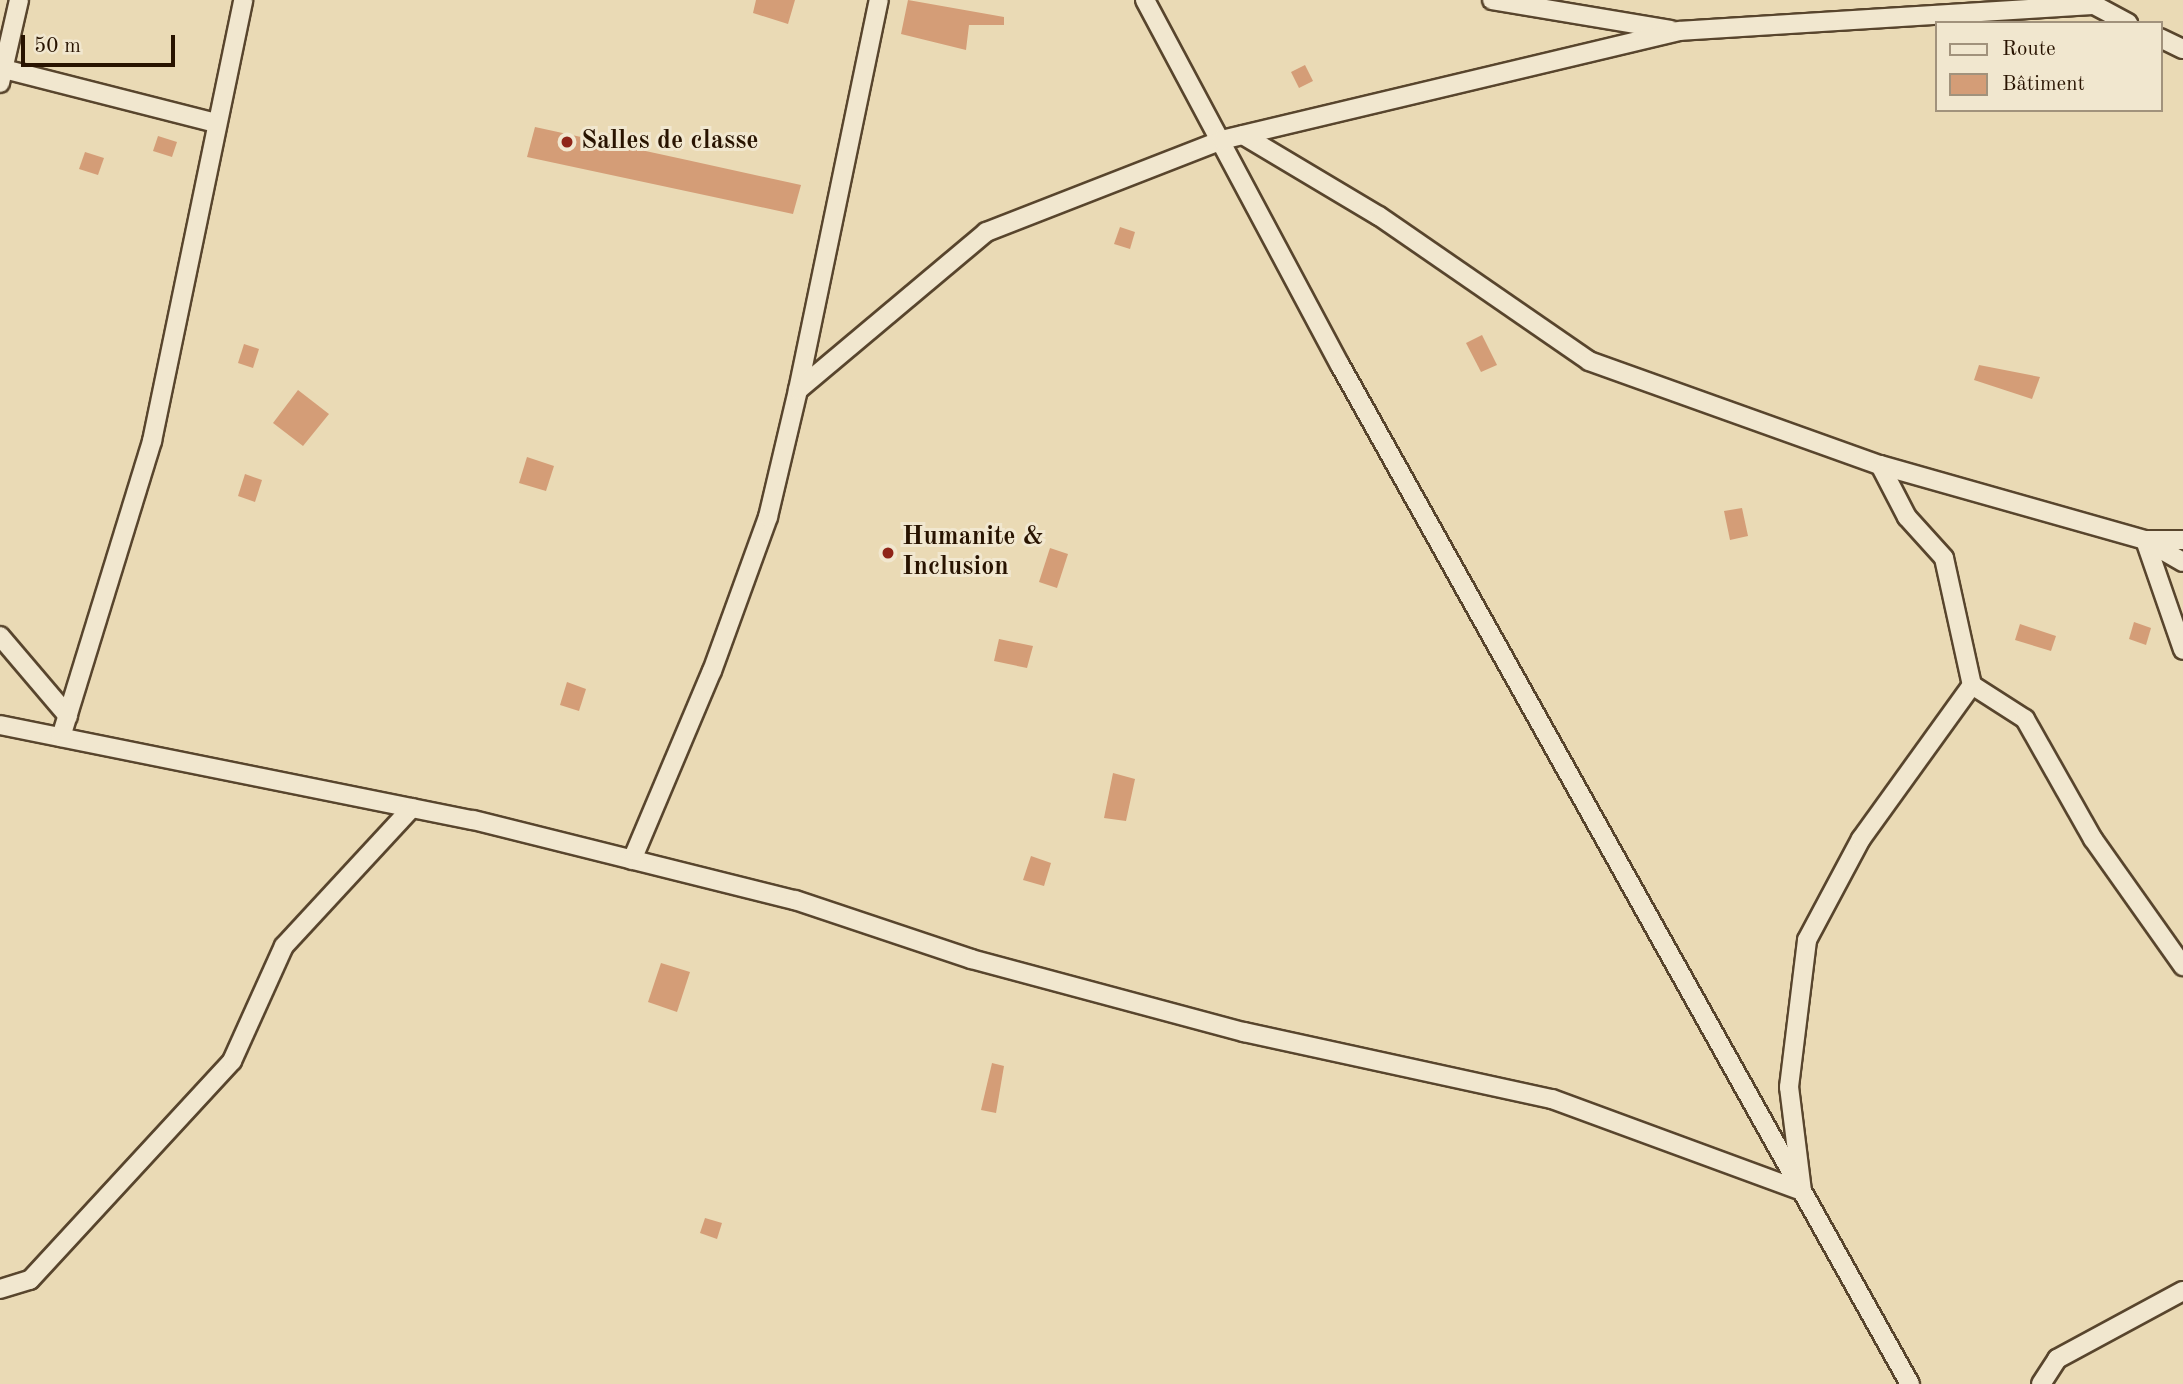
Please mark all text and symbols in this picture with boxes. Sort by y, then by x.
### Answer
scale bar [24,21,178,65]
legend [1934,21,2162,112]
text: 50 m [34,36,81,57]
text: Route [2002,39,2056,60]
text: Bâtiment [2002,74,2085,95]
place label: Salles de classe [581,126,759,158]
marker: Salles de classe [559,134,575,150]
place label: Humanite & Inclusion [902,522,1043,584]
marker: Humanite & Inclusion [880,545,896,561]

